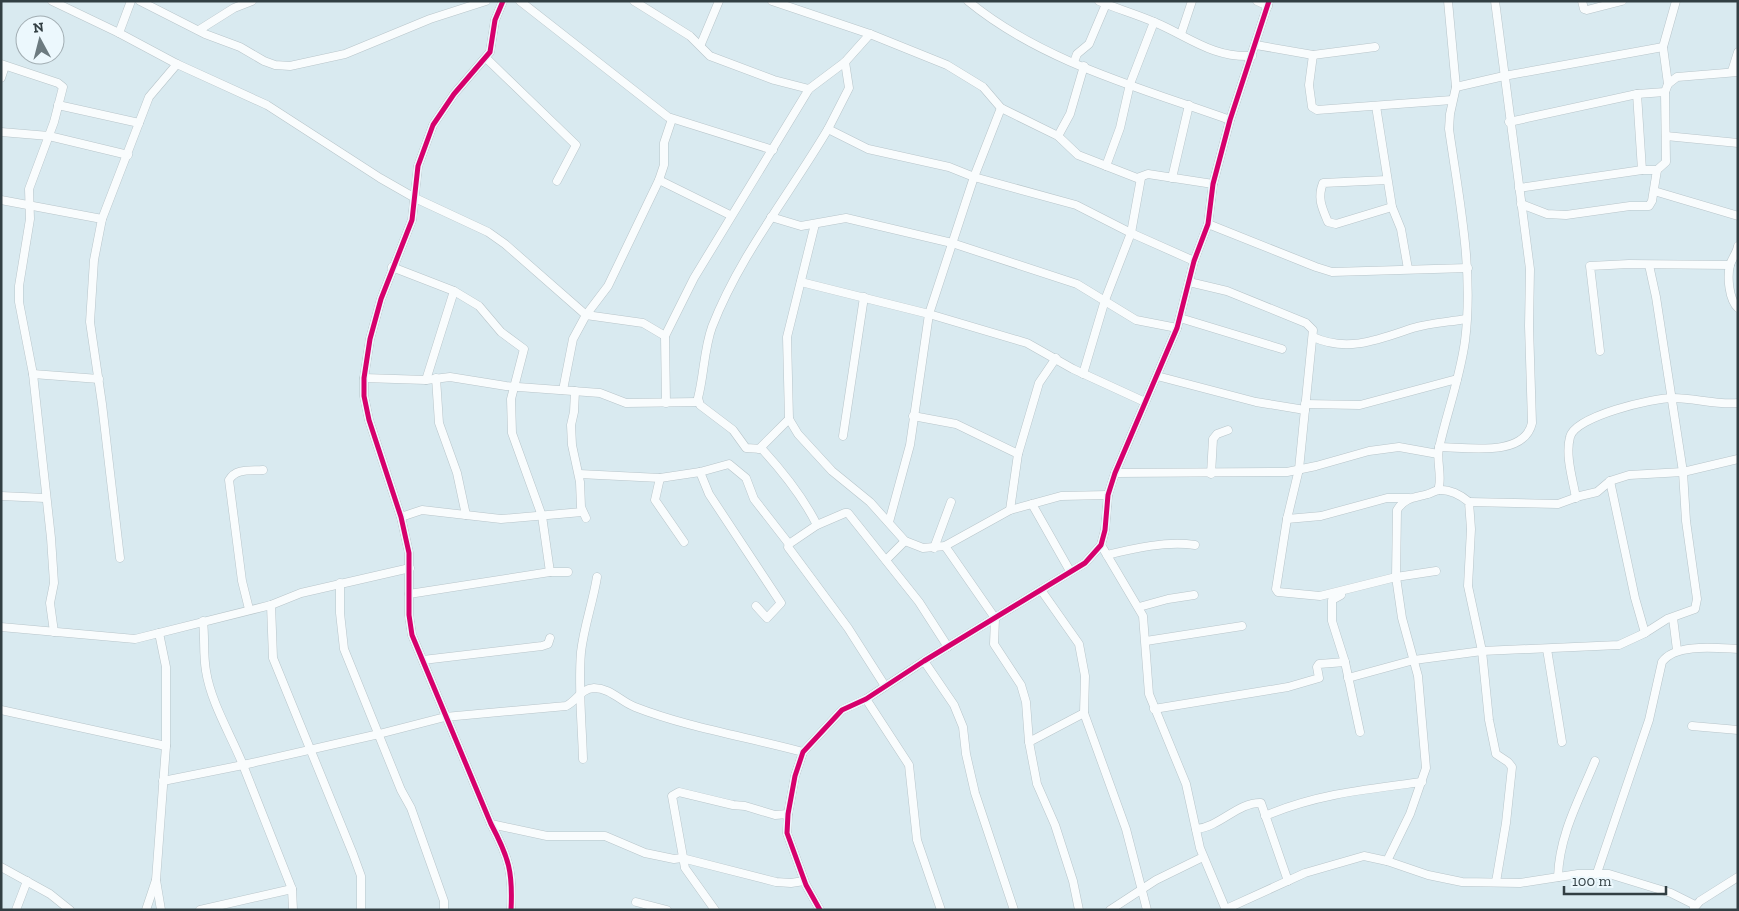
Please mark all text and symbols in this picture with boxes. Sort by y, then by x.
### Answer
north arrow [15,15,65,65]
text: N [32,18,45,37]
scale bar [1564,864,1666,896]
text: 100 m [1572,872,1611,890]

